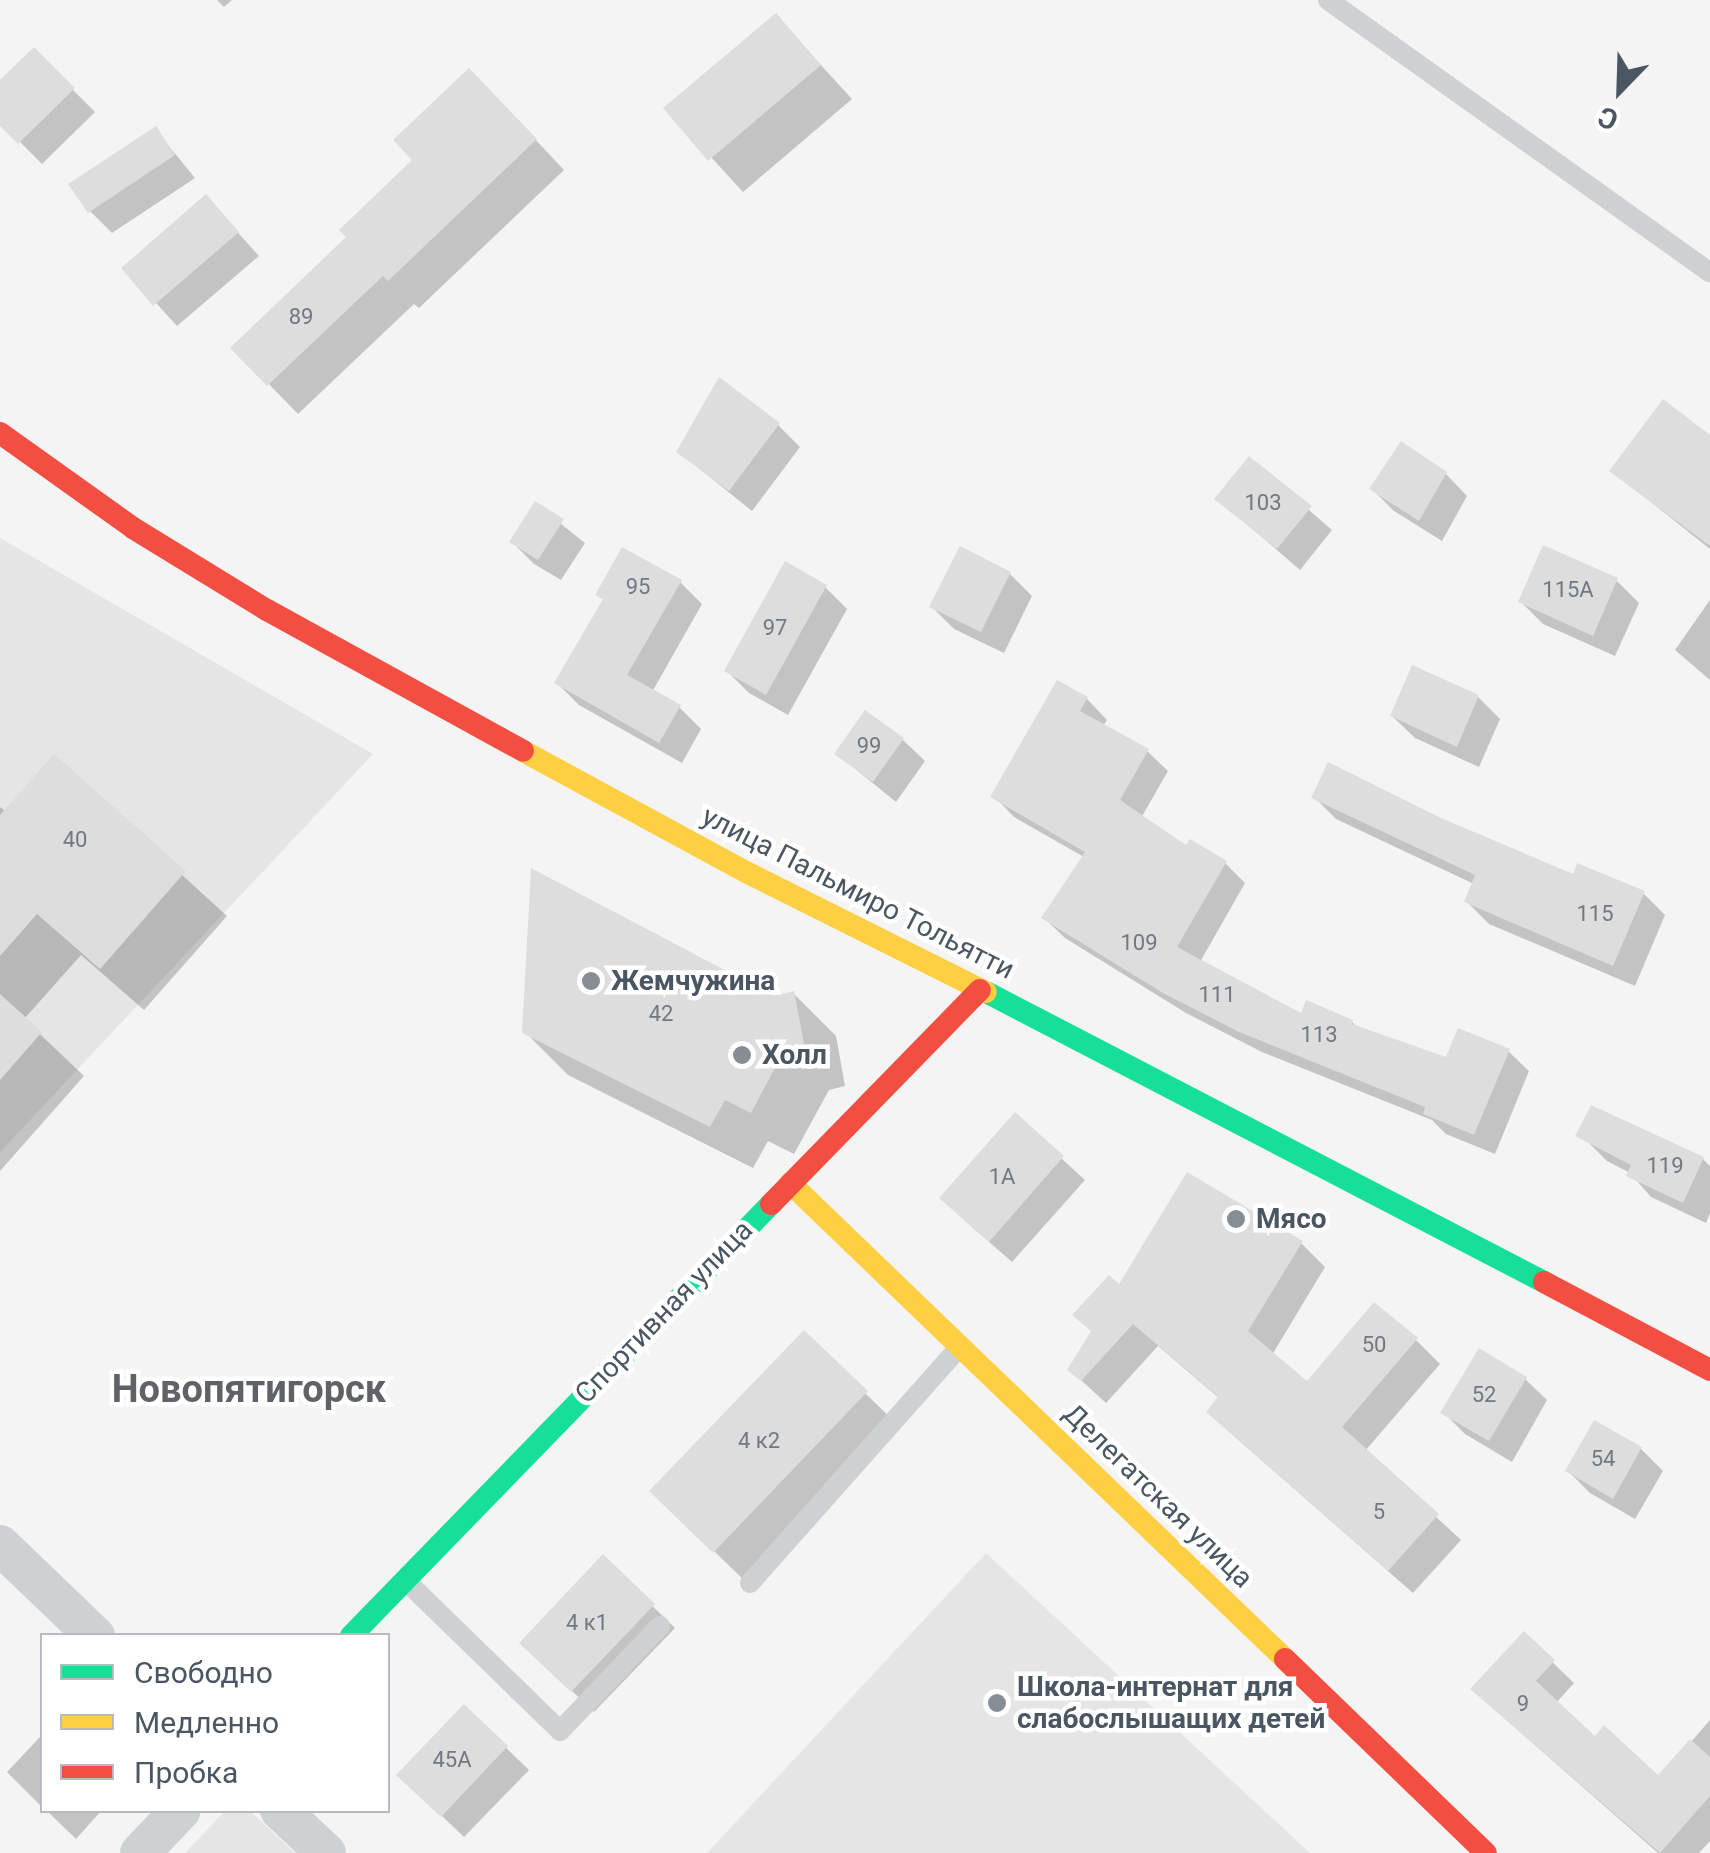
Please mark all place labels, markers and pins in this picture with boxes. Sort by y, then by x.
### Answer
place label: Жемчужина [611,964,775,998]
marker: Жемчужина [580,970,602,992]
place label: Холл [762,1038,827,1072]
marker: Холл [731,1044,753,1066]
place label: Мясо [1256,1202,1327,1236]
marker: Мясо [1225,1208,1247,1230]
place label: Школа-интернат для слабослышащих детей [1017,1670,1325,1736]
marker: Школа-интернат для слабослышащих детей [986,1692,1008,1714]

